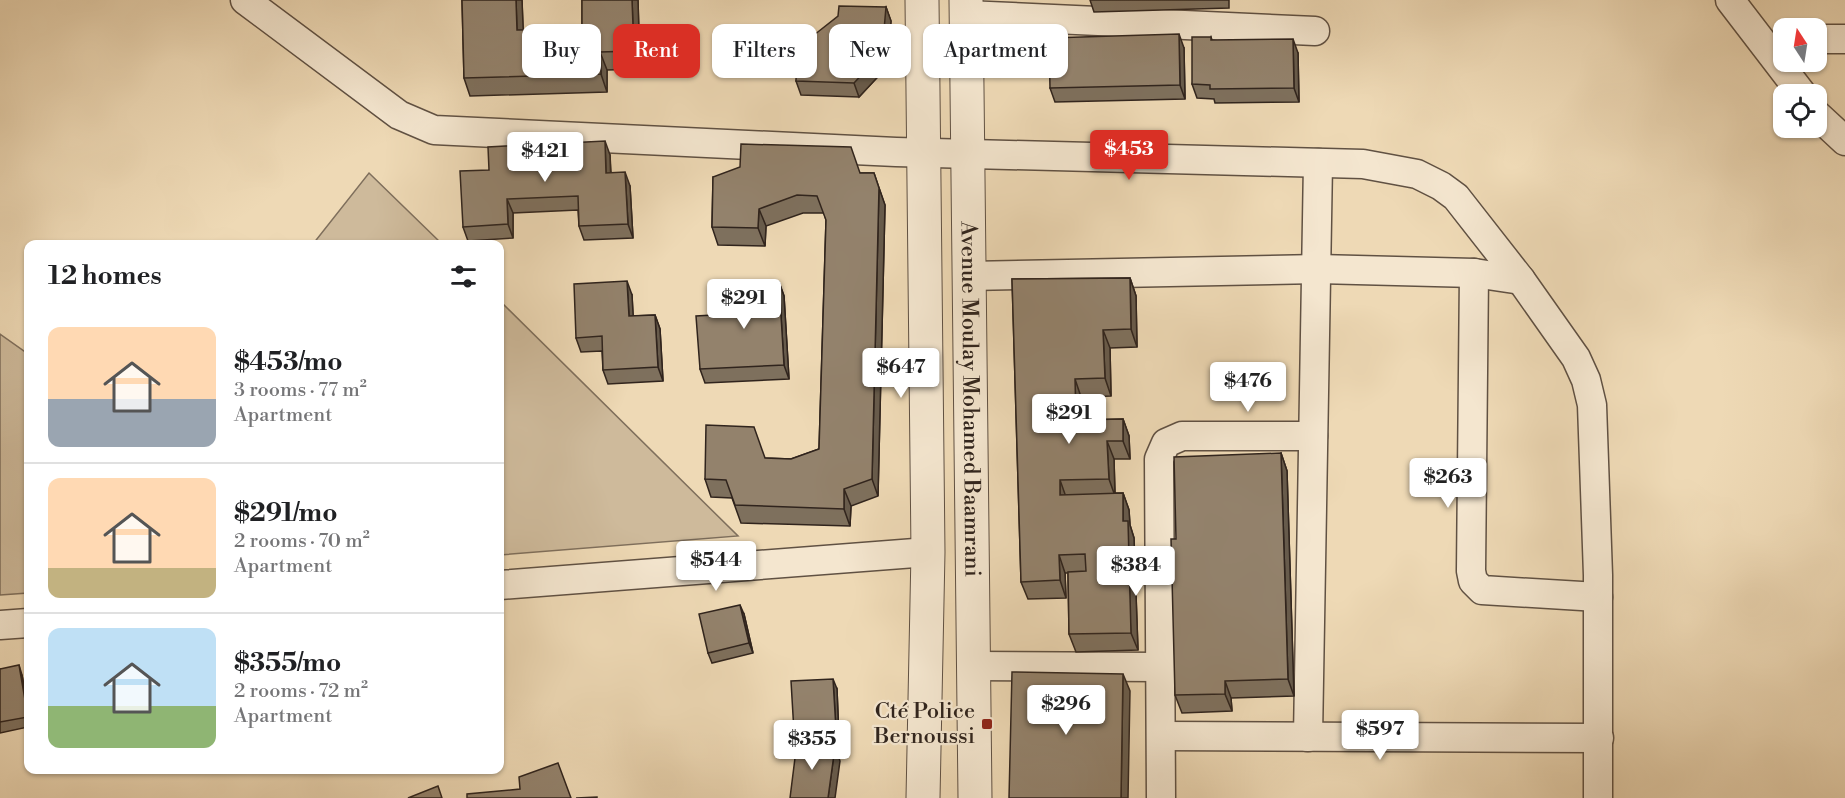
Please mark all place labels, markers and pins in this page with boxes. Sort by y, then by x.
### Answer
pin: $453 [1093,130,1165,181]
pin: $421 [509,132,581,183]
pin: $291 [708,279,780,330]
pin: $647 [865,348,937,399]
pin: $476 [1212,362,1284,413]
pin: $291 [1033,394,1105,445]
pin: $263 [1412,458,1484,509]
pin: $544 [680,541,752,592]
pin: $384 [1100,546,1172,597]
pin: $296 [1030,685,1102,736]
place label: Cté Police Bernoussi [873,698,975,750]
pin: $597 [1344,710,1416,761]
marker: Cté Police Bernoussi [980,717,994,731]
pin: $355 [776,720,848,771]

